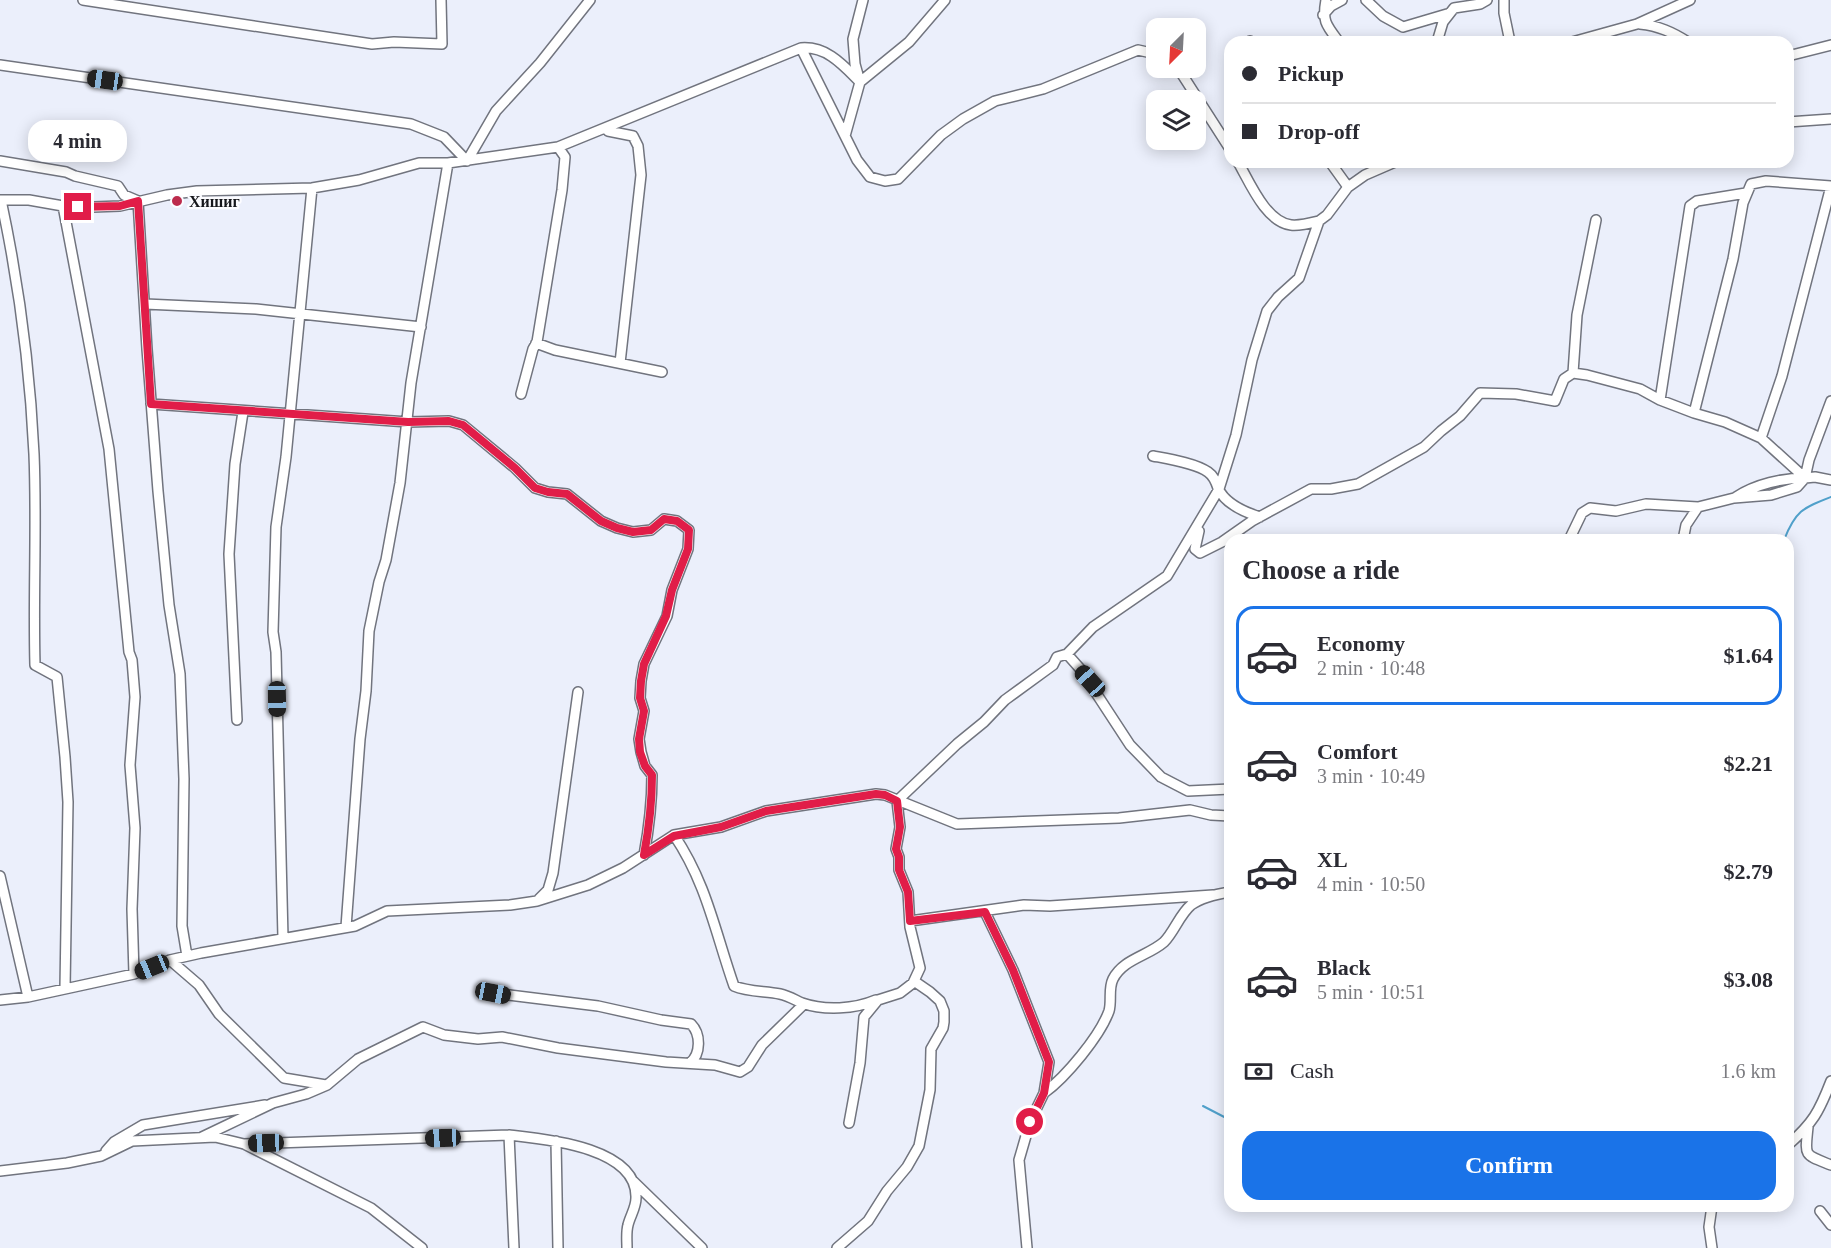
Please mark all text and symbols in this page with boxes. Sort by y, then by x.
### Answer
north arrow [1146,18,1206,78]
map controls [1146,18,1206,150]
text: Pickup [1278,61,1344,86]
car [86,69,124,91]
button: layers [1146,90,1206,150]
text: Drop-off [1278,119,1359,144]
callout: 4 min [28,120,128,162]
text: 4 min [53,130,102,152]
route end [64,193,91,220]
place label: Хишиг [189,193,240,210]
marker: Хишиг [170,194,184,208]
text: Choose a ride [1242,555,1400,585]
icon: car [1245,629,1299,683]
text: Economy [1317,631,1405,656]
text: $1.64 [1724,643,1773,668]
text: 2 min · 10:48 [1317,657,1425,679]
car [1071,662,1109,700]
car [268,681,286,717]
icon: car [1245,737,1299,791]
text: Comfort [1317,739,1398,764]
text: $2.21 [1724,751,1773,776]
text: 3 min · 10:49 [1317,765,1425,787]
icon: car [1245,845,1299,899]
text: XL [1317,847,1348,872]
text: $2.79 [1724,859,1773,884]
text: 4 min · 10:50 [1317,873,1425,895]
car [132,952,172,982]
icon: car [1245,953,1299,1007]
text: Black [1317,955,1371,980]
text: $3.08 [1724,967,1773,992]
car [474,981,512,1005]
text: 5 min · 10:51 [1317,981,1425,1003]
icon: cash [1242,1055,1275,1088]
text: Cash [1290,1058,1334,1083]
text: 1.6 km [1720,1060,1776,1082]
route start [1016,1108,1043,1135]
car [425,1128,461,1148]
button: Confirm [1242,1131,1776,1200]
car [248,1133,284,1153]

